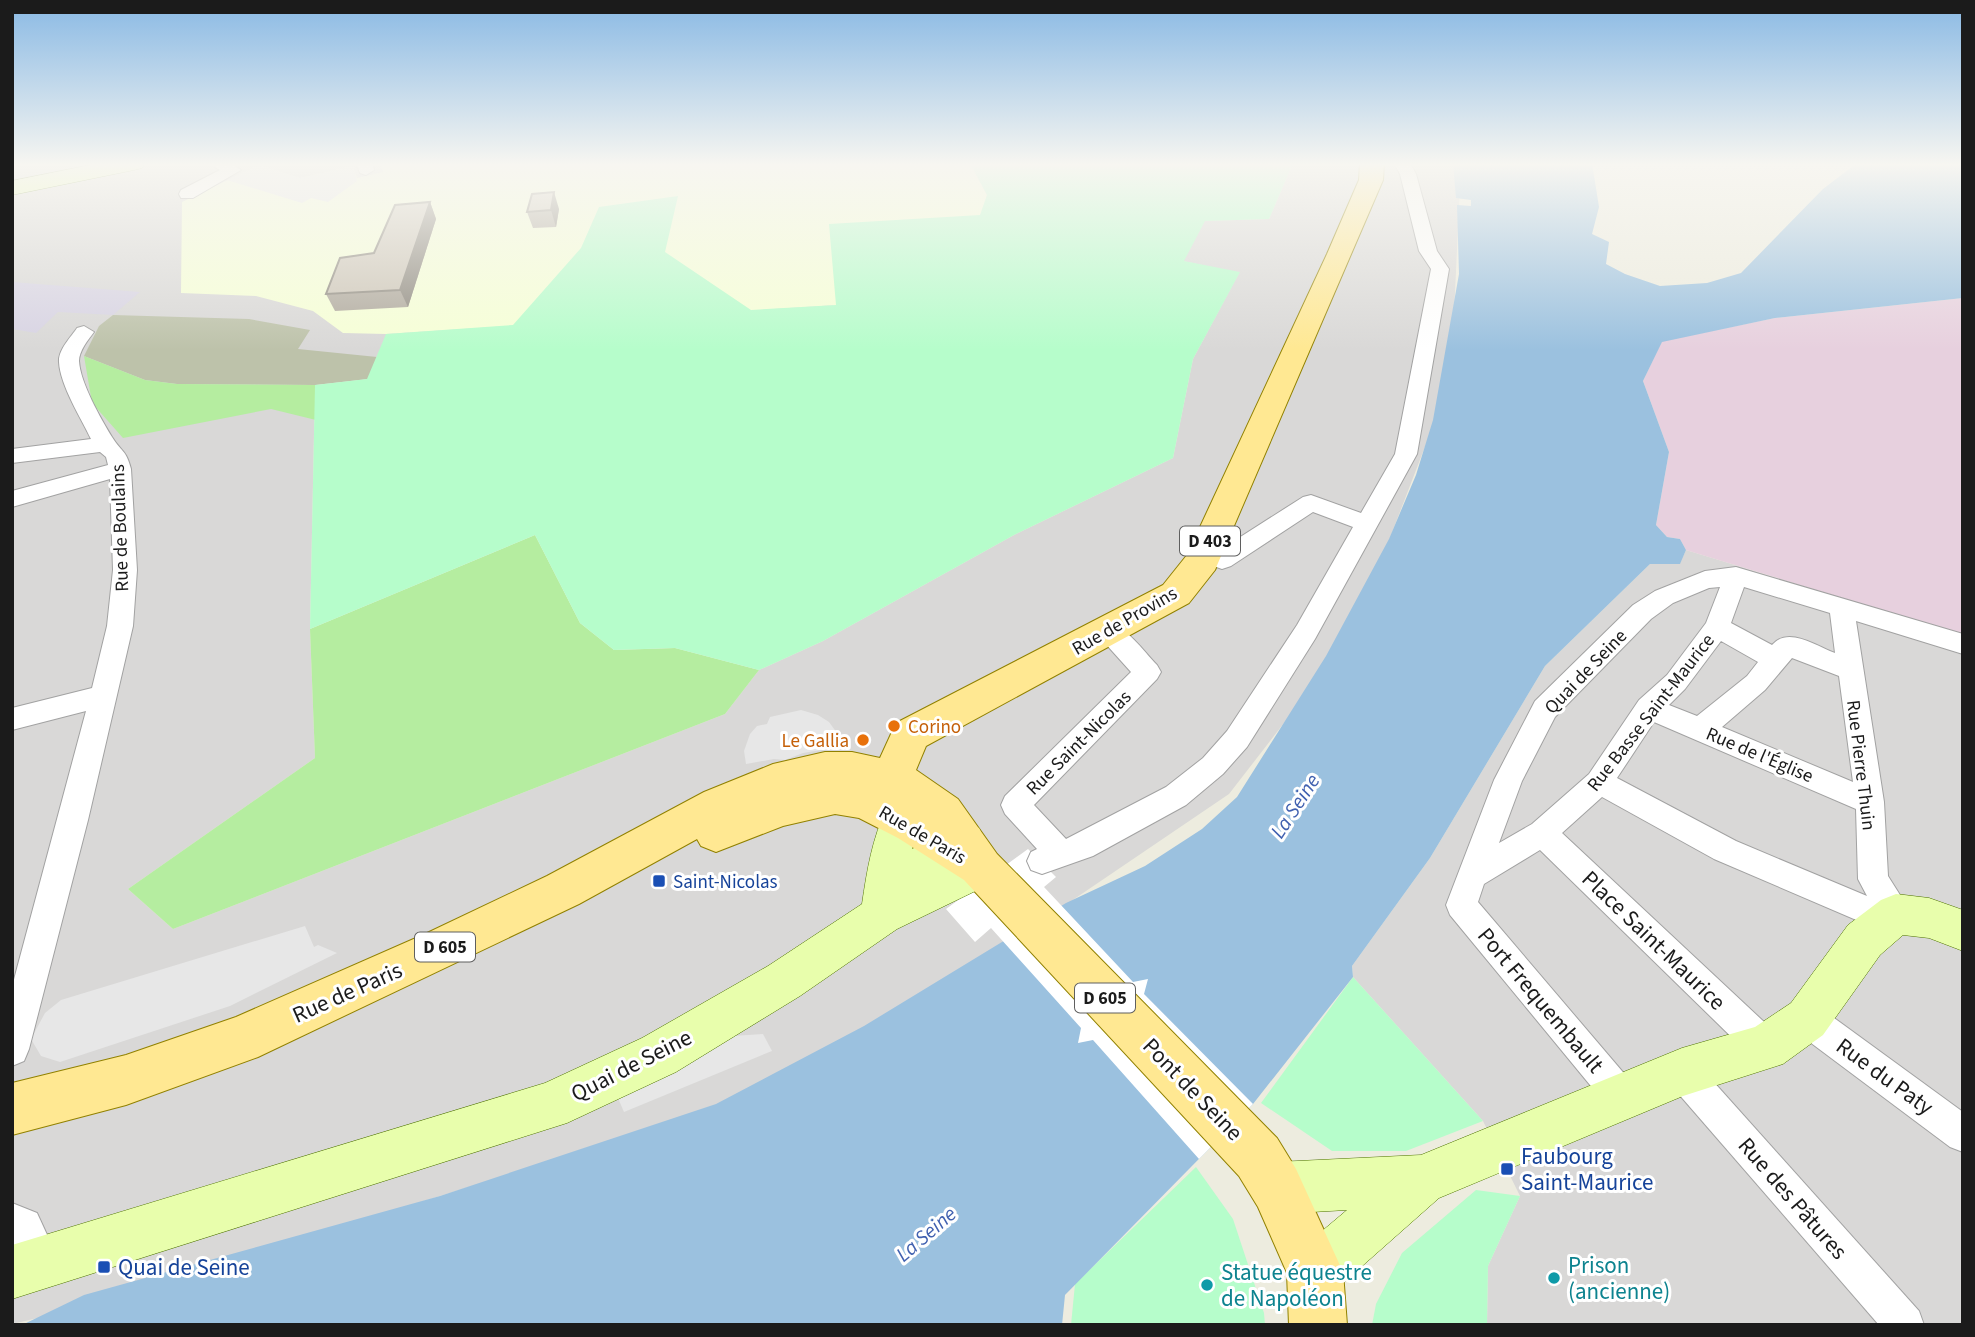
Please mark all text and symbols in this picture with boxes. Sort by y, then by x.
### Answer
street label: Rue de Boulains [105,464,136,592]
road number: D 403 [1180,526,1240,556]
street label: Rue de Provins [1067,580,1182,662]
street label: Quai de Seine [1539,624,1634,721]
street label: Rue Basse Saint-Maurice [1581,628,1721,798]
street label: Rue Saint-Nicolas [1020,684,1138,802]
street label: Rue Pierre Thuin [1839,698,1882,832]
place label: Corino [908,714,961,741]
marker: Corino [886,718,902,734]
street label: Rue de l'Église [1702,721,1817,790]
place label: Le Gallia [782,728,849,755]
marker: Le Gallia [855,732,871,748]
water label: La Seine [1263,768,1327,844]
street label: Rue de Paris [874,799,971,871]
street label: Place Saint-Maurice [1574,863,1733,1018]
place label: Saint-Nicolas [673,869,778,896]
marker: Saint-Nicolas [651,873,667,889]
street label: Port Frequembault [1470,920,1612,1081]
road number: D 605 [415,932,475,962]
street label: Rue de Paris [287,954,407,1031]
road number: D 605 [1075,984,1135,1013]
street label: Quai de Seine [565,1021,697,1110]
street label: Pont de Seine [1135,1030,1250,1148]
street label: Rue du Paty [1829,1030,1940,1123]
street label: Rue des Pâtures [1730,1130,1855,1267]
place label: Faubourg Saint-Maurice [1521,1140,1653,1199]
marker: Faubourg Saint-Maurice [1499,1161,1515,1177]
water label: La Seine [889,1199,963,1269]
place label: Prison (ancienne) [1568,1249,1670,1308]
place label: Quai de Seine [118,1251,250,1284]
place label: Statue équestre de Napoléon [1221,1256,1372,1315]
marker: Quai de Seine [96,1259,112,1275]
marker: Prison (ancienne) [1546,1270,1562,1286]
marker: Statue équestre de Napoléon [1199,1277,1215,1293]

